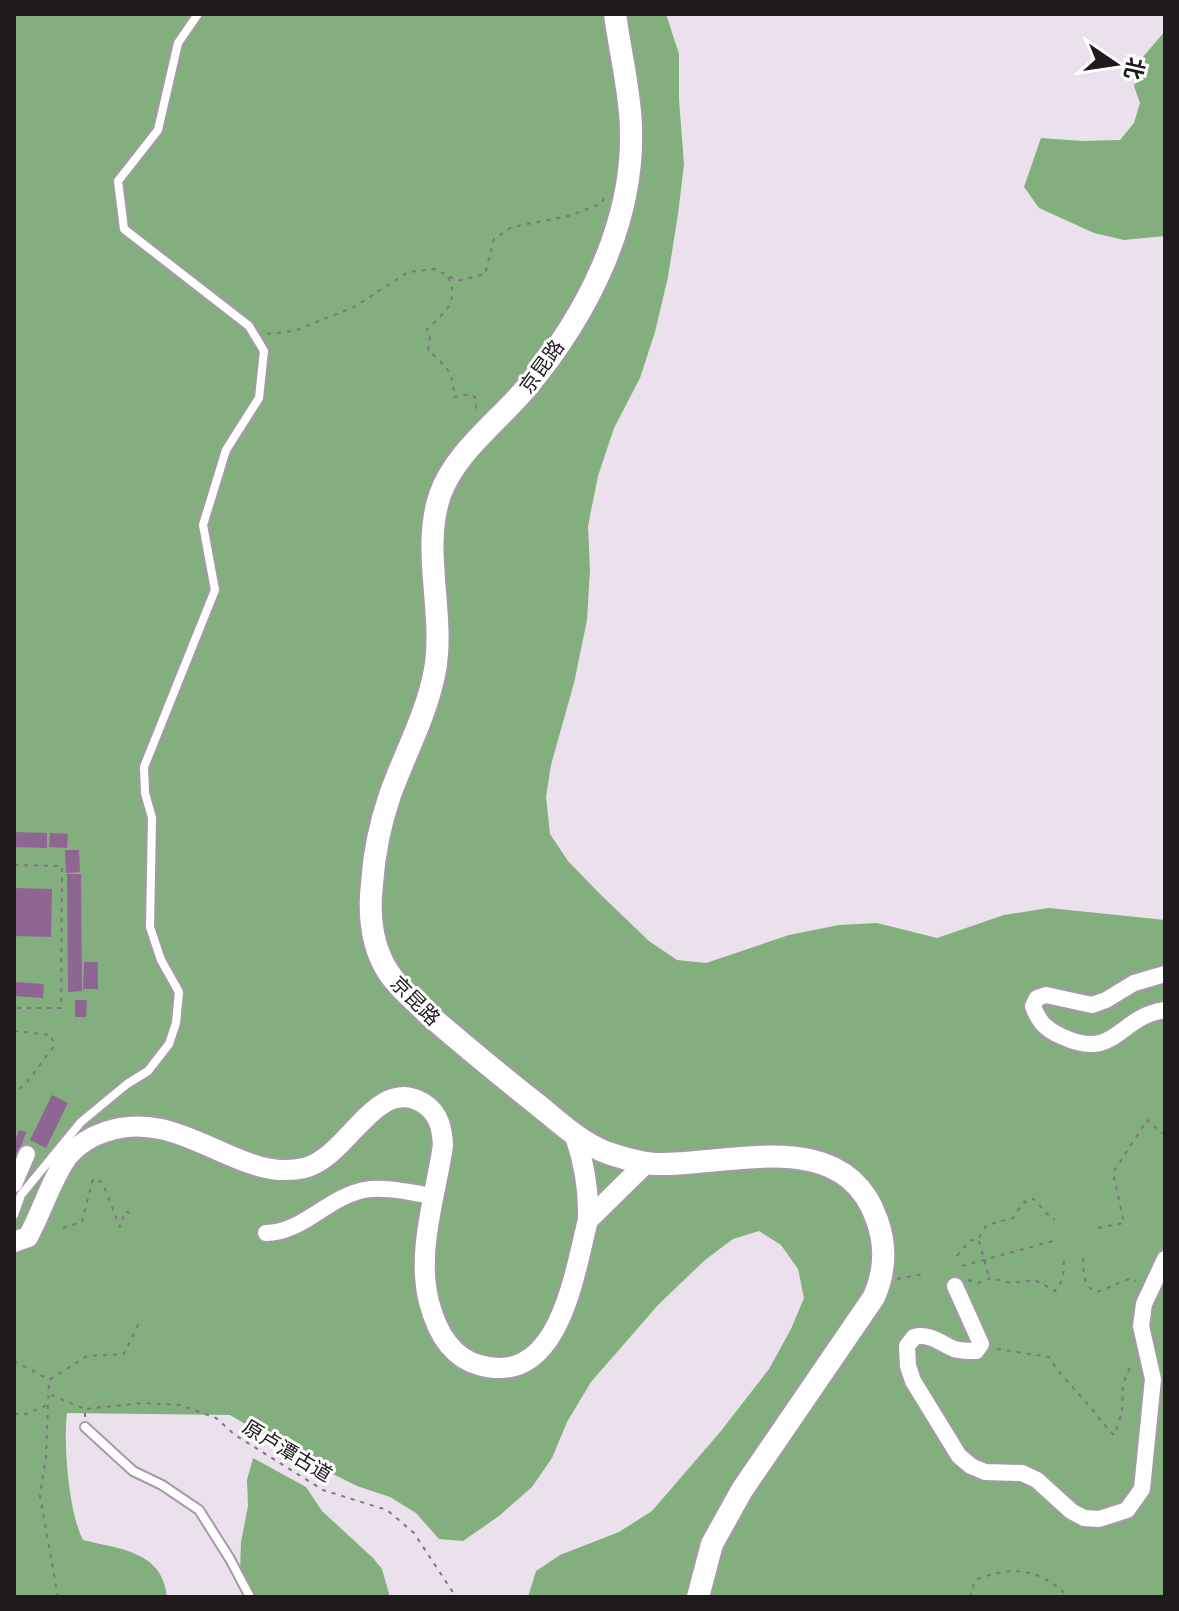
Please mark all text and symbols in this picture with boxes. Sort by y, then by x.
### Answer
north arrow [1075,24,1155,104]
text: 北 [1120,55,1151,82]
street label: 京昆路 [514,335,568,397]
street label: 京昆路 [386,970,446,1030]
street label: 原卢潭古道 [239,1414,337,1486]

